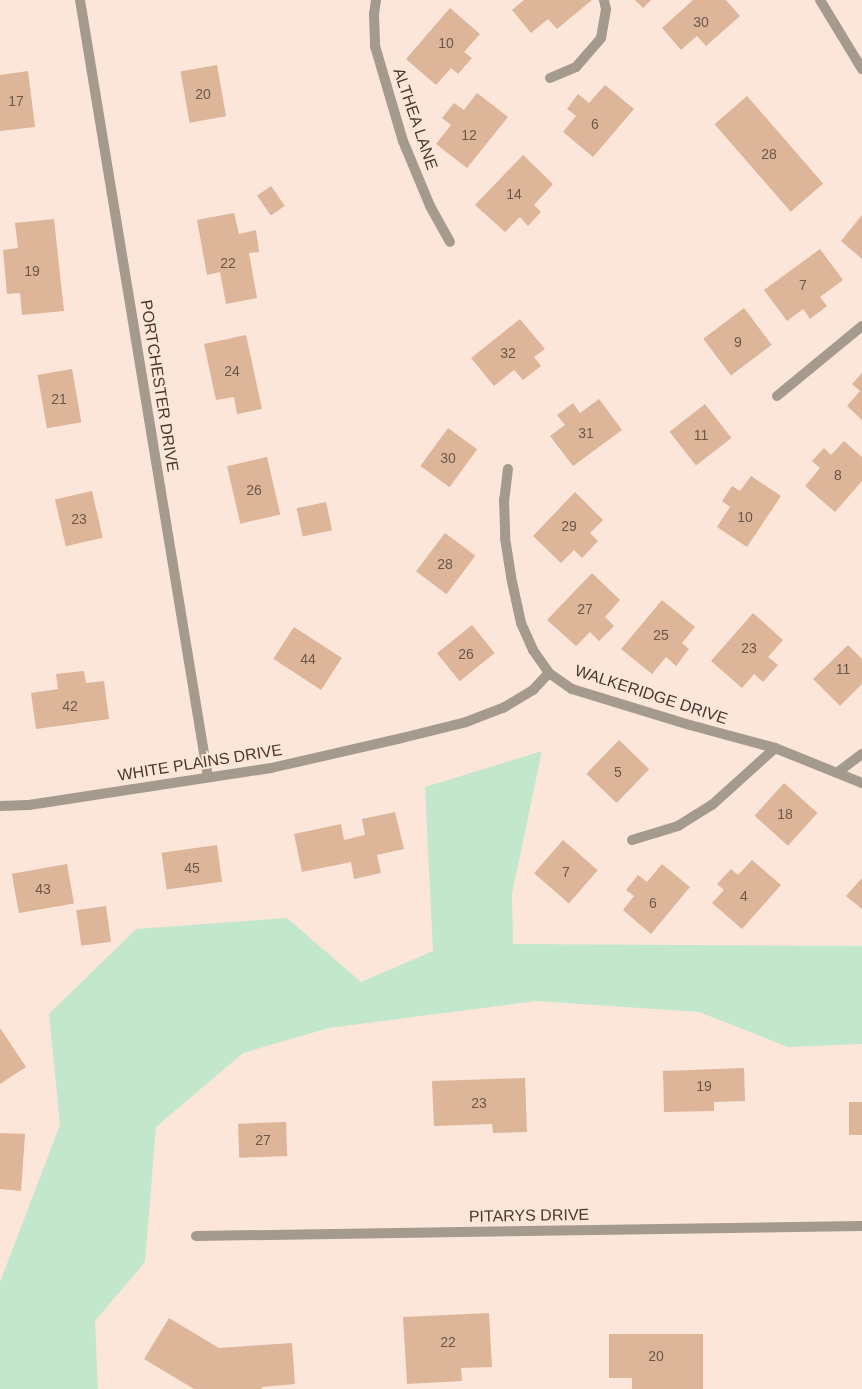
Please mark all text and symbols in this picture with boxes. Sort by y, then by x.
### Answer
house number: 30 [693,14,709,30]
house number: 10 [438,35,454,51]
street label: ALTHEA LANE [388,65,442,173]
house number: 20 [195,86,211,102]
house number: 17 [8,93,24,109]
house number: 6 [591,116,599,132]
house number: 12 [461,127,477,143]
house number: 28 [761,146,777,162]
house number: 14 [506,186,522,202]
house number: 22 [220,255,236,271]
house number: 19 [24,263,40,279]
house number: 7 [799,277,807,293]
street label: PORTCHESTER DRIVE [136,299,182,473]
house number: 9 [734,334,742,350]
house number: 32 [500,345,516,361]
house number: 24 [224,363,240,379]
house number: 21 [51,391,67,407]
house number: 31 [578,425,594,441]
house number: 11 [694,427,708,443]
house number: 30 [440,450,456,466]
house number: 8 [834,467,842,483]
house number: 26 [246,482,262,498]
house number: 10 [737,509,753,525]
house number: 23 [71,511,87,527]
house number: 29 [561,518,577,534]
house number: 28 [437,556,453,572]
house number: 27 [577,601,593,617]
house number: 25 [653,627,669,643]
house number: 23 [741,640,757,656]
house number: 26 [458,646,474,662]
house number: 44 [300,651,316,667]
street label: WALKERIDGE DRIVE [572,661,730,729]
house number: 11 [836,661,850,677]
house number: 42 [62,698,78,714]
street label: WHITE PLAINS DRIVE [116,741,284,785]
house number: 5 [614,764,622,780]
house number: 18 [777,806,793,822]
house number: 45 [184,860,200,876]
house number: 7 [562,864,570,880]
house number: 43 [35,881,51,897]
house number: 4 [740,888,748,904]
house number: 6 [649,895,657,911]
house number: 19 [696,1078,712,1094]
house number: 23 [471,1095,487,1111]
house number: 27 [255,1132,271,1148]
street label: PITARYS DRIVE [469,1205,589,1227]
house number: 22 [440,1334,456,1350]
house number: 20 [648,1348,664,1364]

